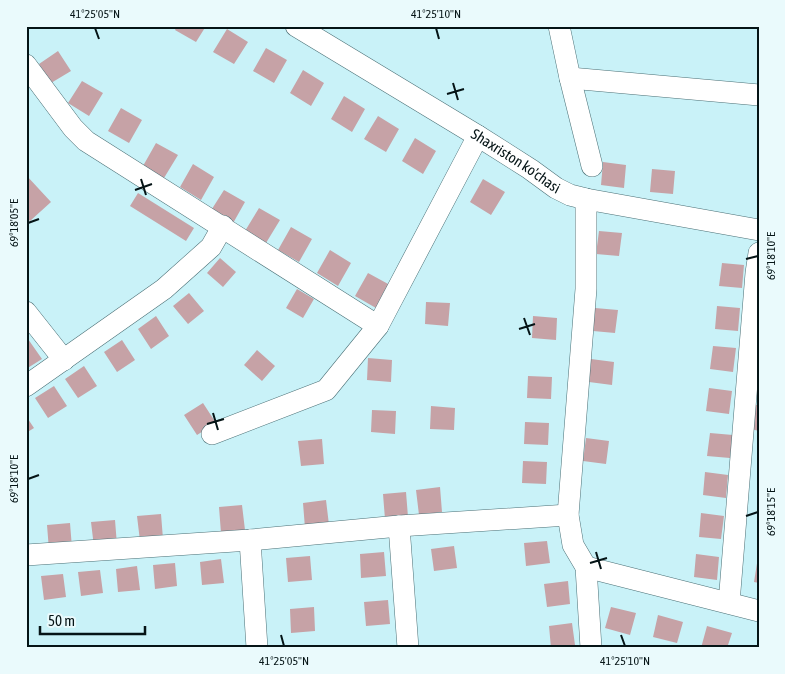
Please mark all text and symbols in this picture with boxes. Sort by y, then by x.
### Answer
text: 41°25'05"N [70,7,120,21]
text: 41°25'10"N [411,7,461,21]
street label: Shaxriston ko'chasi [468,125,563,197]
text: 69°18'05"E [7,199,21,247]
text: 69°18'10"E [764,232,778,280]
text: 69°18'10"E [7,455,21,503]
text: 69°18'15"E [764,488,778,536]
scale bar [40,604,145,636]
text: 50 m [48,612,75,629]
text: 41°25'05"N [259,654,309,668]
text: 41°25'10"N [600,654,650,668]

